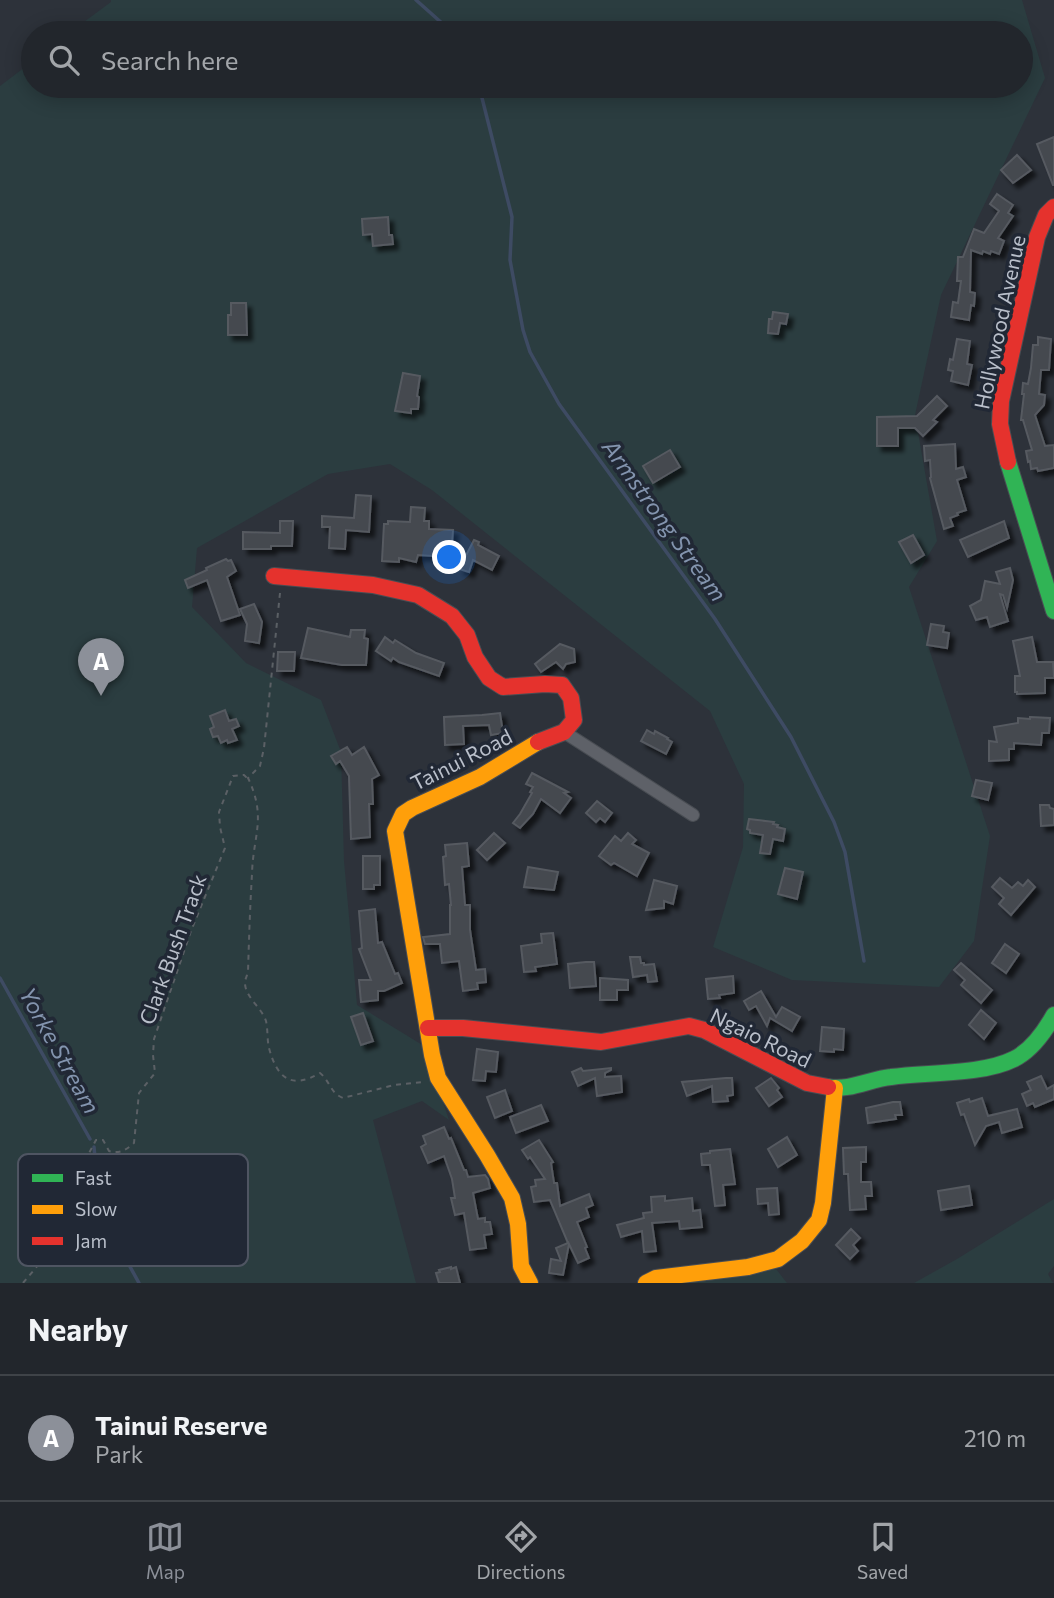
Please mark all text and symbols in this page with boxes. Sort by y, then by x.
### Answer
search box [21,21,1033,98]
icon: search [45,41,83,79]
text: Search here [101,44,239,75]
street label: Hollywood Avenue [968,233,1030,411]
water label: Armstrong Stream [596,433,733,606]
your location [432,540,466,574]
pin: A [78,638,124,696]
street label: Tainui Road [406,723,516,795]
street label: Clark Bush Track [133,870,211,1028]
water label: Yorke Stream [14,982,106,1118]
street label: Ngaio Road [707,1002,815,1072]
legend [18,1154,248,1266]
text: Fast [75,1166,112,1189]
text: Slow [75,1197,117,1220]
text: Jam [75,1229,107,1252]
text: Nearby [28,1310,128,1347]
text: Tainui Reserve [95,1409,268,1440]
text: A [43,1424,59,1452]
text: 210 m [964,1424,1026,1452]
text: Park [95,1440,143,1468]
tab: Map [146,1518,185,1583]
tab: Directions [476,1518,566,1583]
tab: Saved [857,1518,908,1583]

